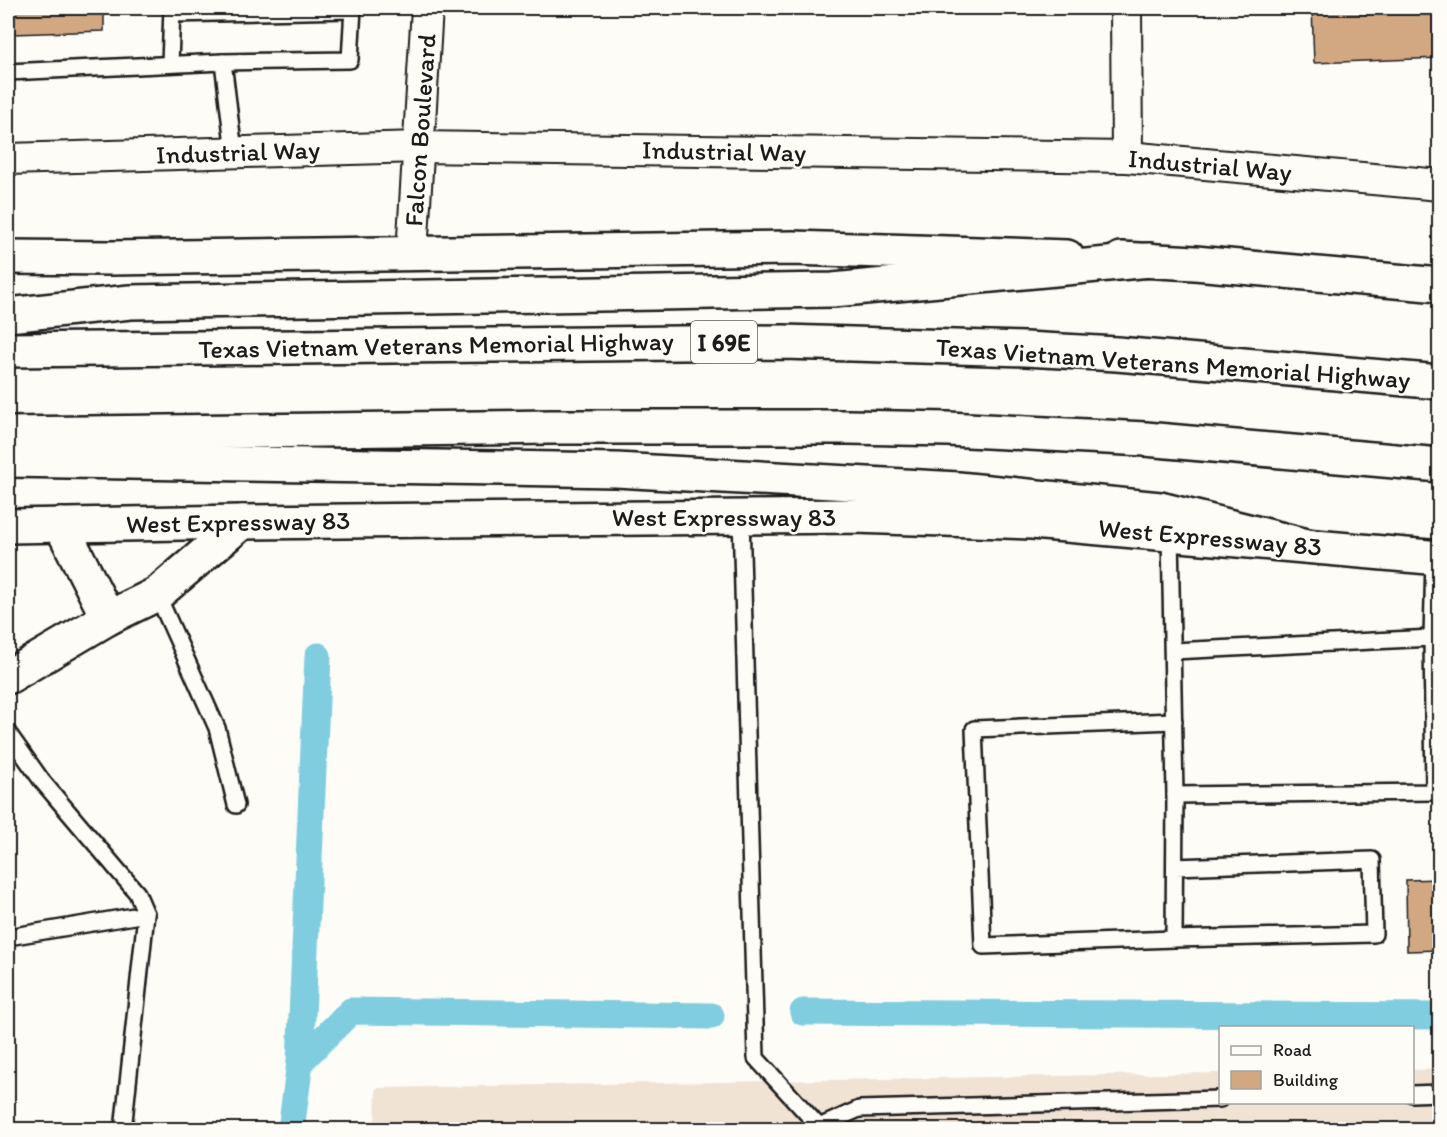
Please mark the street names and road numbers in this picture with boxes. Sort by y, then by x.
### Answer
street label: Falcon Boulevard [397,32,443,228]
street label: Industrial Way [155,133,321,171]
street label: Industrial Way [642,134,806,168]
street label: Industrial Way [1127,142,1293,188]
road number: I 69E [691,321,757,363]
street label: Texas Vietnam Veterans Memorial Highway [198,325,674,365]
street label: Texas Vietnam Veterans Memorial Highway [935,330,1411,396]
street label: West Expressway 83 [612,501,836,533]
street label: West Expressway 83 [126,504,350,540]
street label: West Expressway 83 [1097,511,1323,563]

